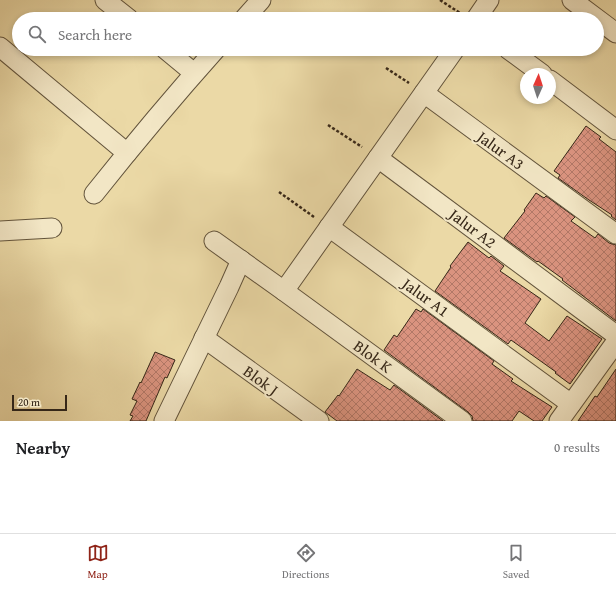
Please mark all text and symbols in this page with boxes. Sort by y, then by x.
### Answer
search box [12,12,604,56]
icon: search [26,23,48,45]
text: Search here [58,24,132,45]
north arrow [520,68,556,104]
street label: Jalur A3 [471,123,530,175]
street label: Jalur A2 [443,201,501,254]
street label: Jalur A1 [396,270,455,322]
street label: Blok K [349,334,398,379]
street label: Blok J [238,359,284,401]
scale bar [12,393,67,412]
text: 20 m [18,394,40,410]
text: Nearby [16,435,70,460]
text: 0 results [554,438,600,457]
tab: Map [87,542,109,582]
tab: Directions [282,542,329,582]
tab: Saved [503,542,529,582]

